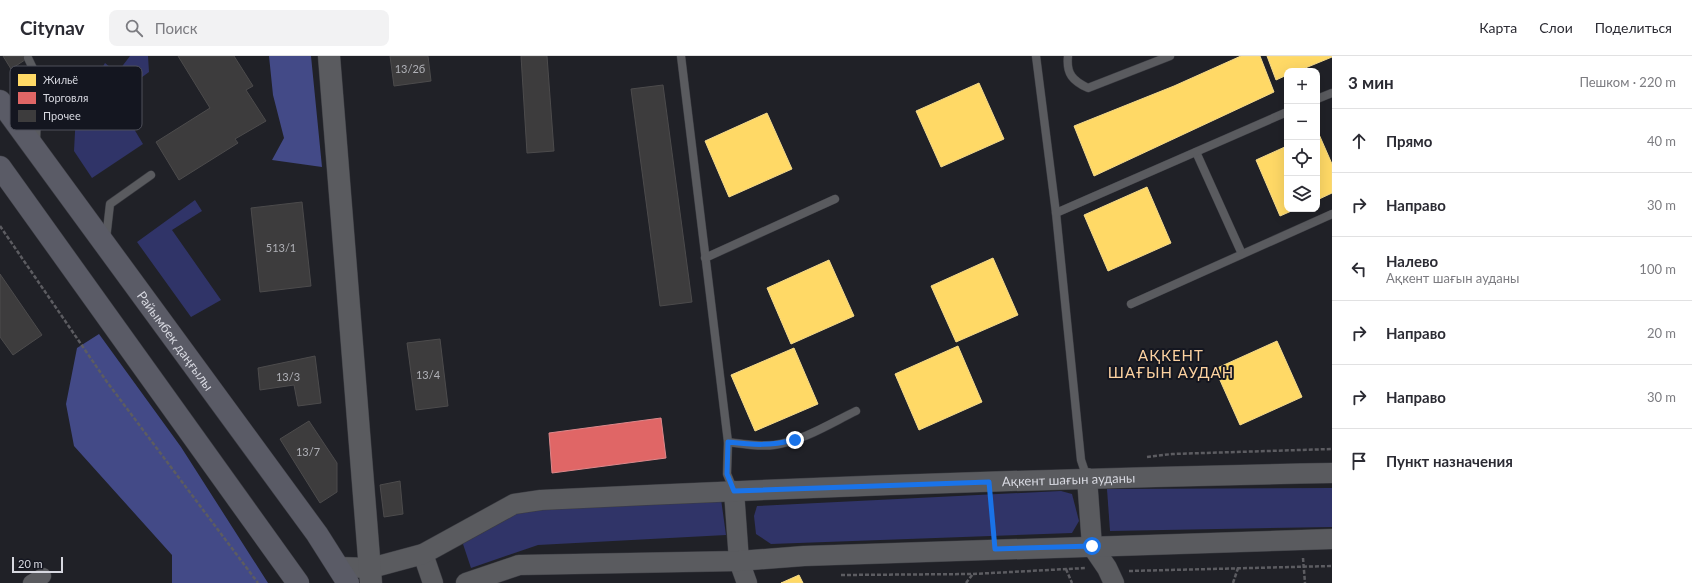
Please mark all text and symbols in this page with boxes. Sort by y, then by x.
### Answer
search box [109,10,389,46]
text: Citynav [20,16,85,39]
icon: search [123,17,145,39]
text: Поиск [155,19,198,37]
text: Карта [1479,19,1517,36]
text: Слои [1539,19,1573,36]
text: Поделиться [1595,19,1672,36]
house number: 13/2б [395,62,425,75]
legend [10,66,142,130]
map controls [1284,68,1320,212]
button: + [1284,68,1320,104]
text: 3 мин [1348,72,1394,93]
text: Жильё [43,73,78,86]
text: Пешком · 220 m [1579,74,1676,90]
text: Торговля [43,91,88,104]
button: − [1284,104,1320,140]
text: Прочее [43,109,81,122]
icon: ahead [1348,130,1370,152]
text: Прямо [1386,132,1432,150]
text: 40 m [1647,133,1676,149]
button: locate [1284,140,1320,176]
button: layers [1284,176,1320,212]
icon: right [1348,194,1370,216]
text: Направо [1386,196,1446,214]
text: 30 m [1647,197,1676,213]
house number: 513/1 [266,241,296,254]
text: Налево [1386,252,1438,270]
icon: left [1348,258,1370,280]
text: 100 m [1639,261,1676,277]
text: Ақкент шағын ауданы [1386,270,1519,286]
street label: Райымбек даңғылы [134,288,217,394]
icon: right [1348,322,1370,344]
text: Направо [1386,324,1446,342]
text: 20 m [1647,325,1676,341]
district label: АҚКЕНТ ШАҒЫН АУДАН [1108,346,1234,381]
house number: 13/4 [416,368,441,381]
house number: 13/3 [276,370,300,383]
icon: right [1348,386,1370,408]
text: Направо [1386,388,1446,406]
text: 30 m [1647,389,1676,405]
route end [786,431,804,449]
house number: 13/7 [296,445,320,458]
icon: arrive [1348,450,1370,472]
text: Пункт назначения [1386,452,1513,470]
street label: Ақкент шағын ауданы [1002,469,1136,489]
route start [1083,537,1101,555]
scale bar [12,555,63,574]
text: 20 m [18,557,43,570]

